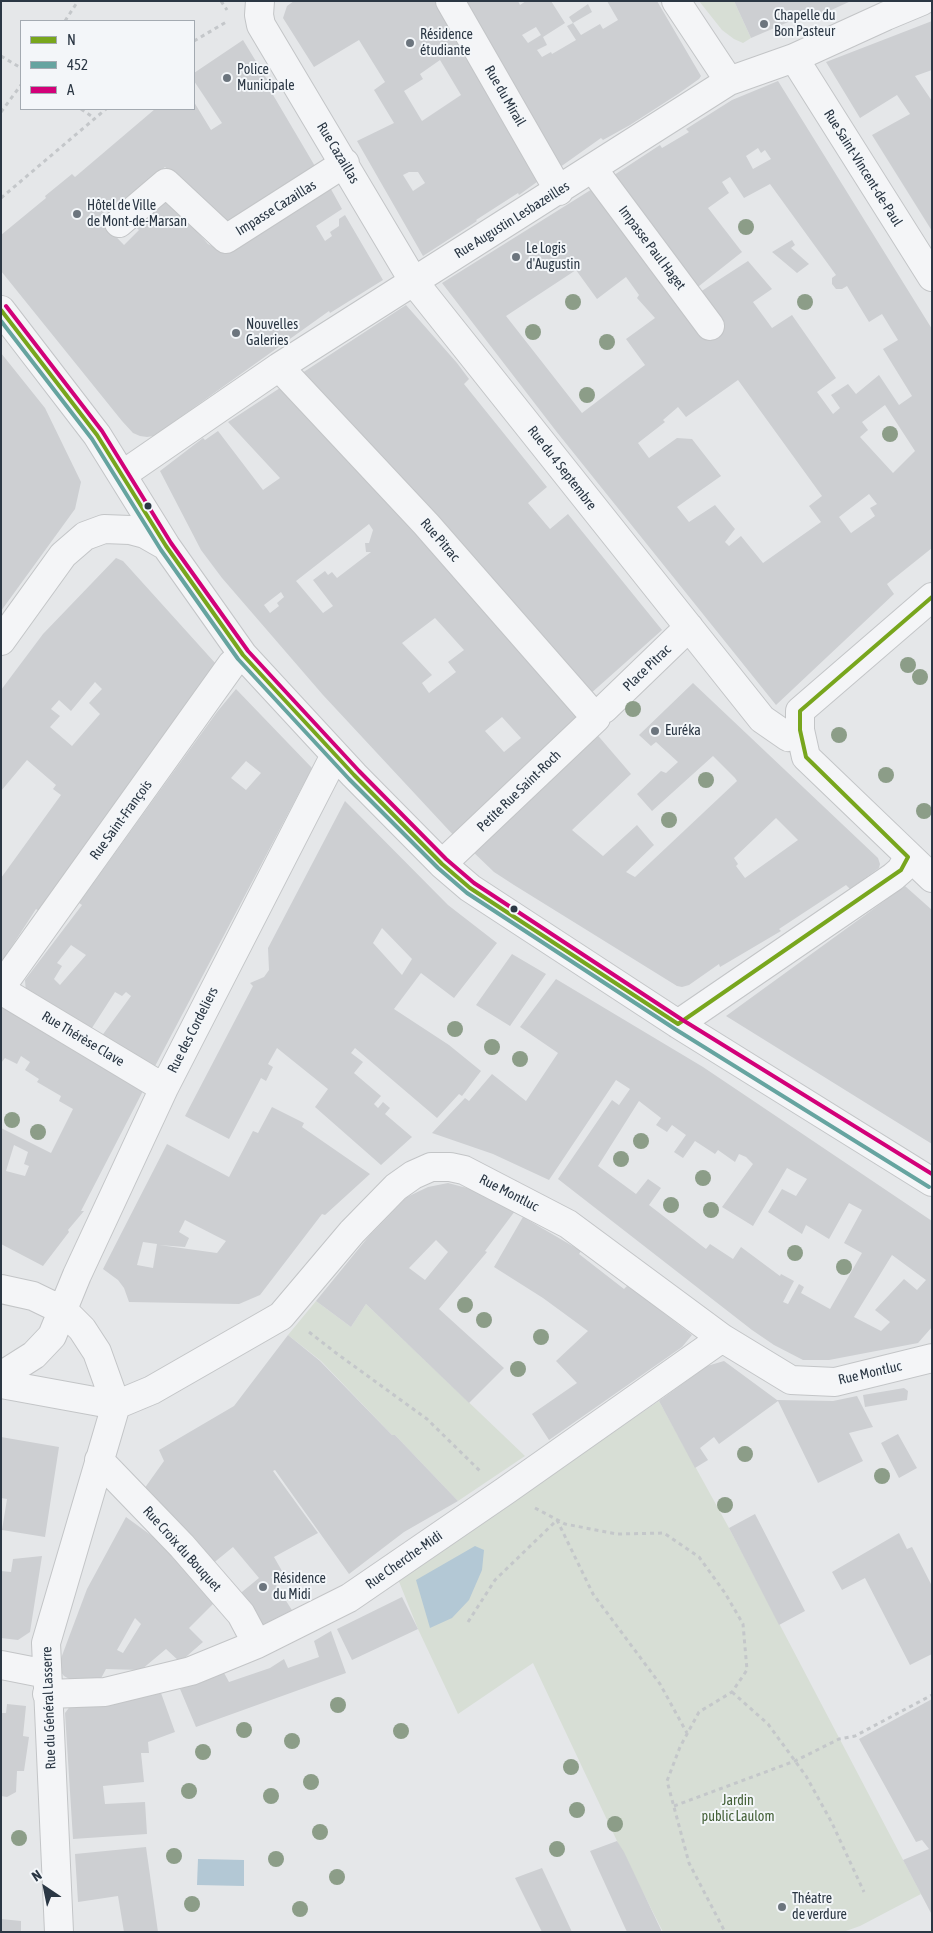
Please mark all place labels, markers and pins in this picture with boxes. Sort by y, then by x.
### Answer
place label: Chapelle du Bon Pasteur [774,8,836,40]
marker: Chapelle du Bon Pasteur [758,18,770,30]
place label: Résidence étudiante [420,27,473,59]
marker: Résidence étudiante [404,37,416,49]
place label: Police Municipale [237,62,295,94]
marker: Police Municipale [221,72,233,84]
place label: Hôtel de Ville de Mont-de-Marsan [87,198,187,230]
marker: Hôtel de Ville de Mont-de-Marsan [71,208,83,220]
place label: Le Logis d'Augustin [526,241,580,274]
marker: Le Logis d'Augustin [510,251,522,263]
place label: Nouvelles Galeries [246,317,298,350]
marker: Nouvelles Galeries [230,327,242,339]
unlabelled marker [143,501,153,511]
place label: Euréka [665,723,701,739]
marker: Euréka [649,725,661,737]
unlabelled marker [509,904,519,914]
place label: Résidence du Midi [273,1571,326,1604]
marker: Résidence du Midi [257,1581,269,1593]
place label: Théatre de verdure [792,1891,847,1924]
marker: Théatre de verdure [776,1901,788,1913]

